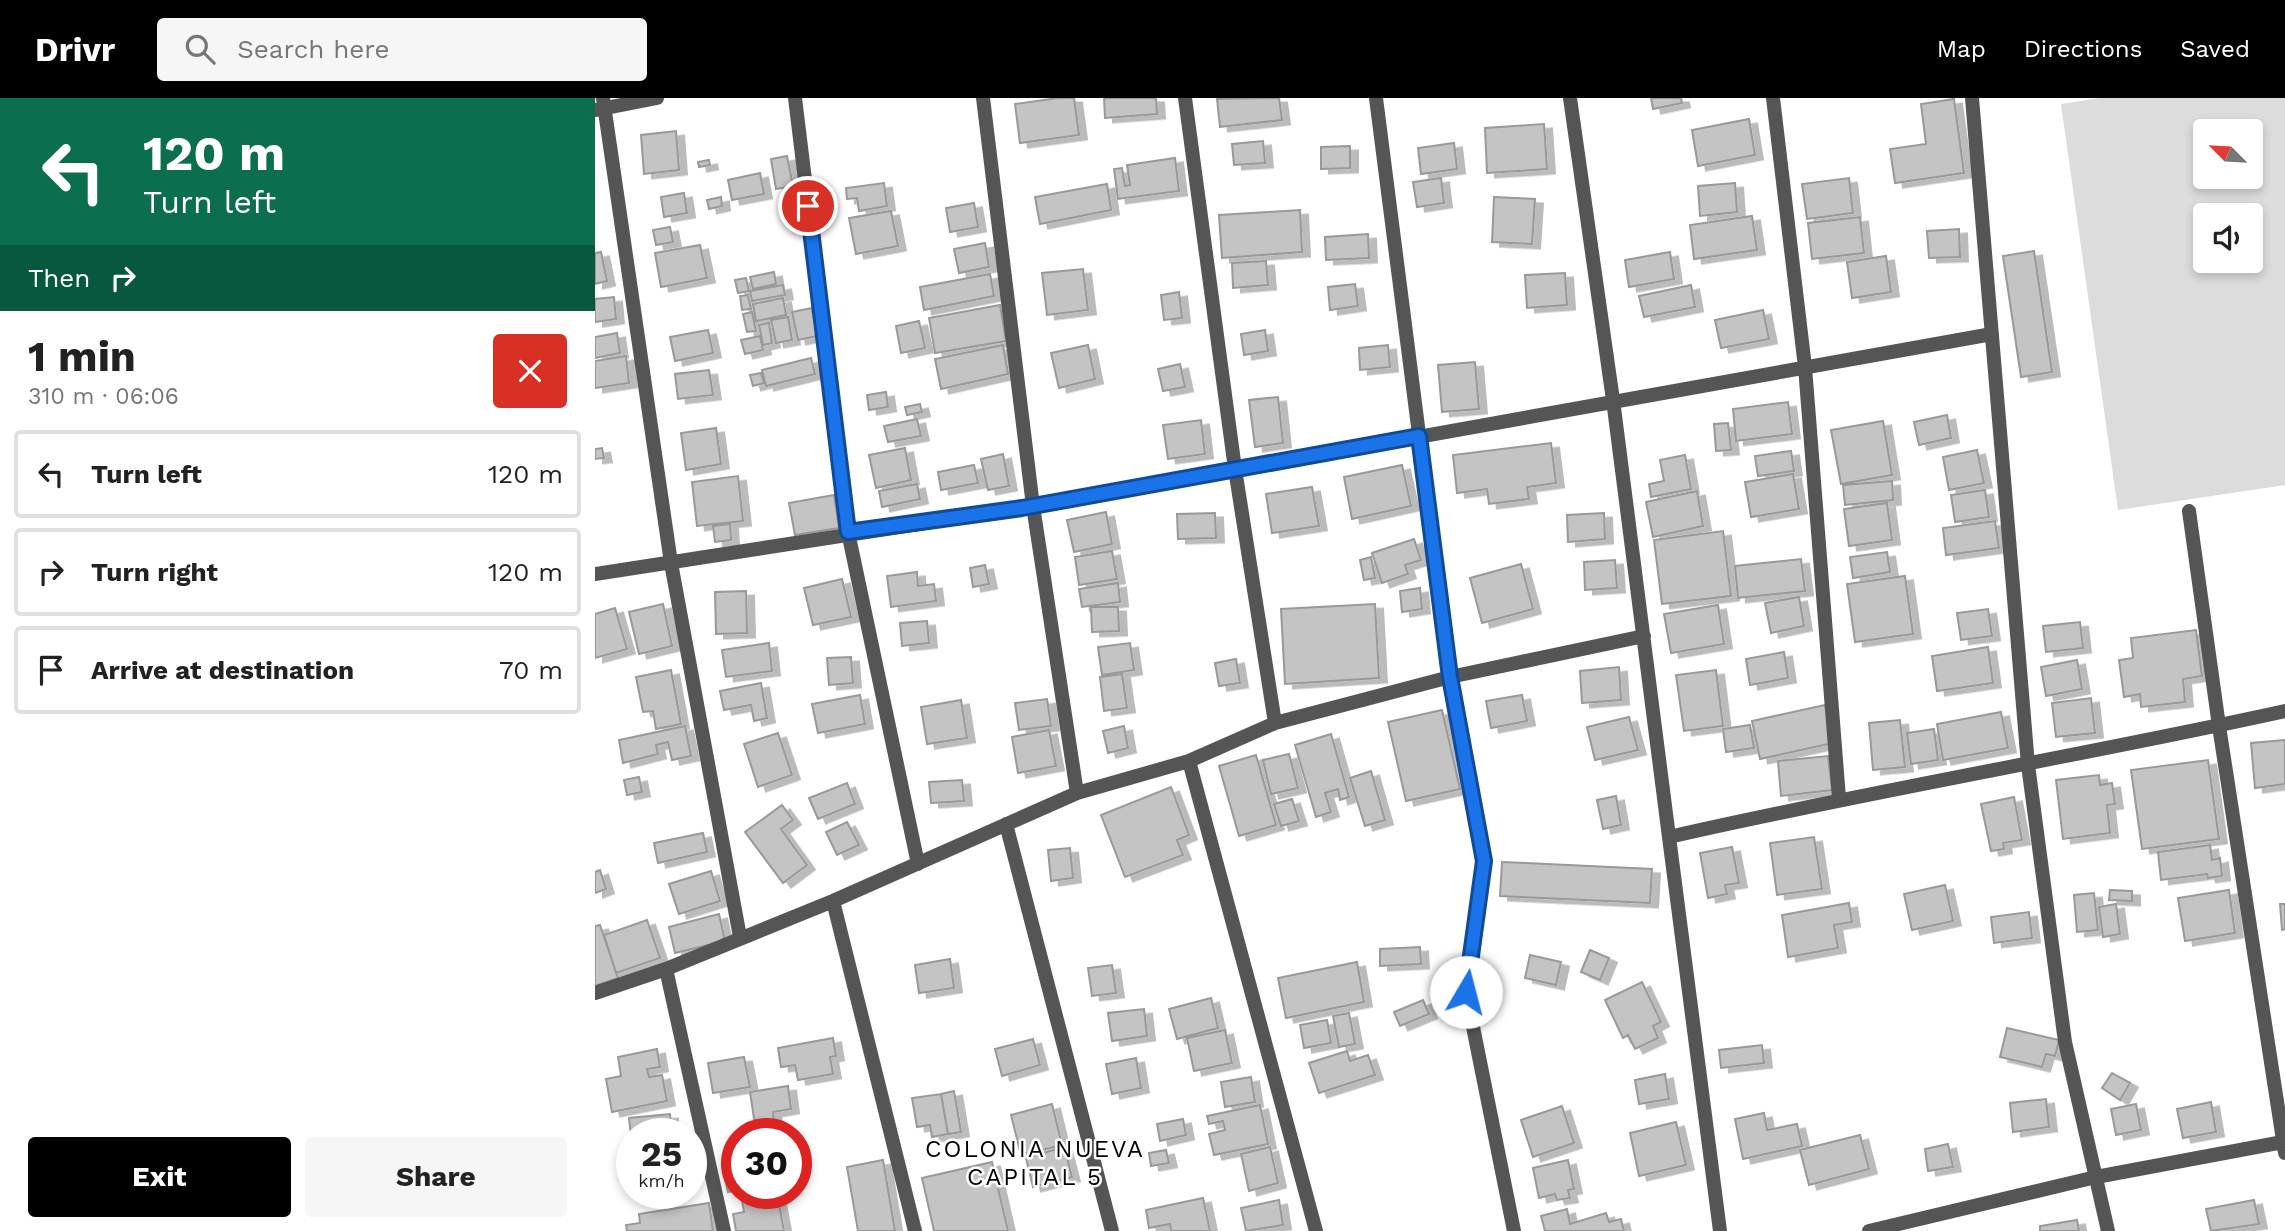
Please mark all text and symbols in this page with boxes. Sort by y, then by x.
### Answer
search box [157,18,647,81]
text: Drivr [35,30,115,69]
icon: search [181,30,219,68]
text: Search here [237,34,390,64]
text: Map [1937,35,1986,63]
text: Directions [2024,35,2142,63]
text: Saved [2180,35,2250,63]
north arrow [2193,119,2263,189]
map controls [2193,119,2263,273]
text: 120 m [143,124,285,182]
icon: left [28,126,119,217]
pin [778,176,838,236]
text: Turn left [143,183,276,221]
icon: arrive [789,187,827,225]
button: sound [2193,203,2263,273]
icon: right [104,259,142,297]
text: Then [28,263,90,293]
text: 1 min [28,332,136,381]
button: close [493,334,567,408]
text: 310 m · 06:06 [28,383,179,410]
icon: left [32,455,70,493]
text: Turn left [91,459,202,489]
text: 120 m [488,459,563,489]
icon: right [32,553,70,591]
text: Turn right [91,557,218,587]
text: 120 m [488,557,563,587]
icon: arrive [32,651,70,689]
text: Arrive at destination [91,655,354,685]
text: 70 m [499,655,563,685]
position arrow [1429,955,1503,1029]
speed limit sign: 30 [721,1118,812,1209]
text: 25 [641,1133,682,1175]
district label: COLONIA NUEVA CAPITAL 5 [925,1135,1145,1191]
button: Exit [28,1137,291,1217]
button: Share [305,1137,567,1217]
text: km/h [638,1170,685,1191]

